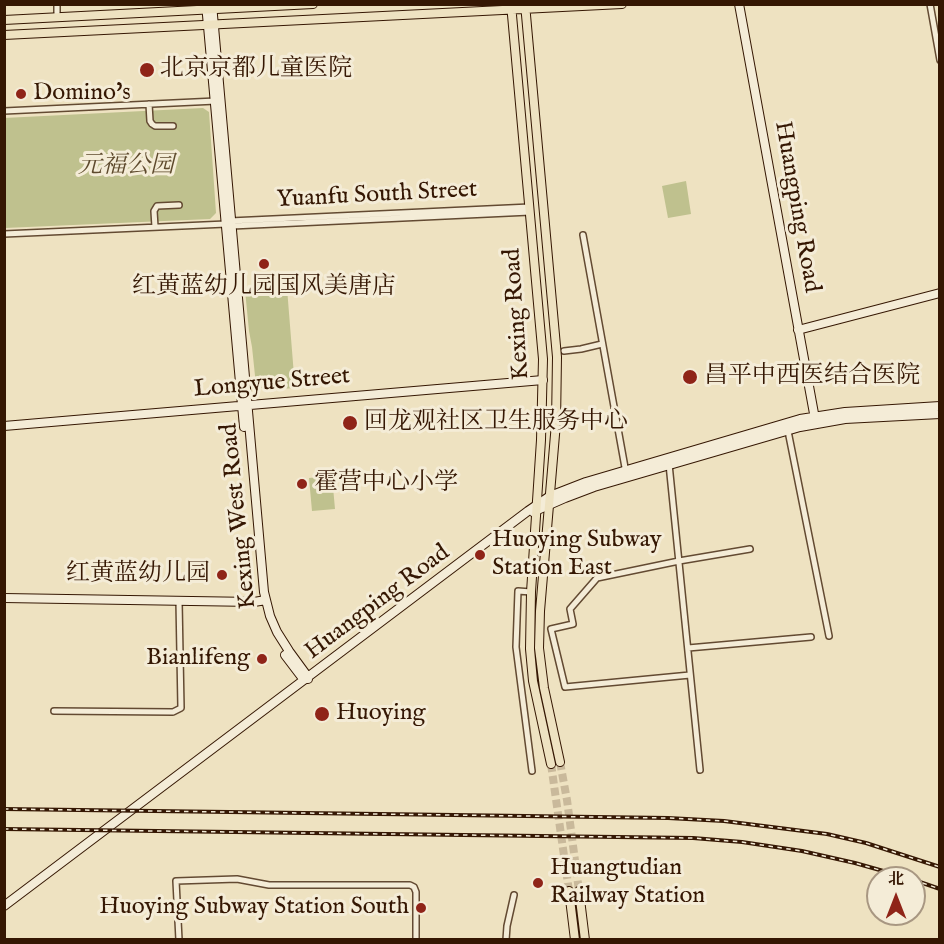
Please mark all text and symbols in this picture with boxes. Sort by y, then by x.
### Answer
place label: 北京京都儿童医院 [160,56,352,84]
marker: 北京京都儿童医院 [138,61,156,79]
place label: Domino's [33,80,131,108]
marker: Domino's [14,87,28,101]
street label: Huangping Road [767,119,825,295]
park label: 元福公园 [78,153,174,181]
street label: Yuanfu South Street [276,176,478,216]
street label: Kexing Road [499,247,537,381]
marker: 红黄蓝幼儿园国风美唐店 [257,257,271,271]
place label: 红黄蓝幼儿园国风美唐店 [132,274,396,302]
street label: Longyue Street [193,363,351,405]
place label: 昌平中西医结合医院 [704,363,920,391]
marker: 昌平中西医结合医院 [681,368,699,386]
place label: 回龙观社区卫生服务中心 [364,409,628,437]
marker: 回龙观社区卫生服务中心 [341,414,359,432]
street label: Kexing West Road [216,422,264,610]
place label: 霍营中心小学 [314,470,458,498]
marker: 霍营中心小学 [295,477,309,491]
place label: Huoying Subway Station East [492,527,662,583]
street label: Huangping Road [300,539,456,667]
marker: Huoying Subway Station East [473,548,487,562]
place label: 红黄蓝幼儿园 [66,561,210,589]
marker: 红黄蓝幼儿园 [215,568,229,582]
place label: Bianlifeng [146,645,250,673]
marker: Bianlifeng [255,652,269,666]
place label: Huoying [336,700,425,728]
marker: Huoying [313,705,331,723]
place label: Huangtudian Railway Station [550,855,705,911]
north arrow [866,866,926,926]
text: 北 [888,870,904,890]
marker: Huangtudian Railway Station [531,876,545,890]
place label: Huoying Subway Station South [99,894,409,922]
marker: Huoying Subway Station South [414,901,428,915]

